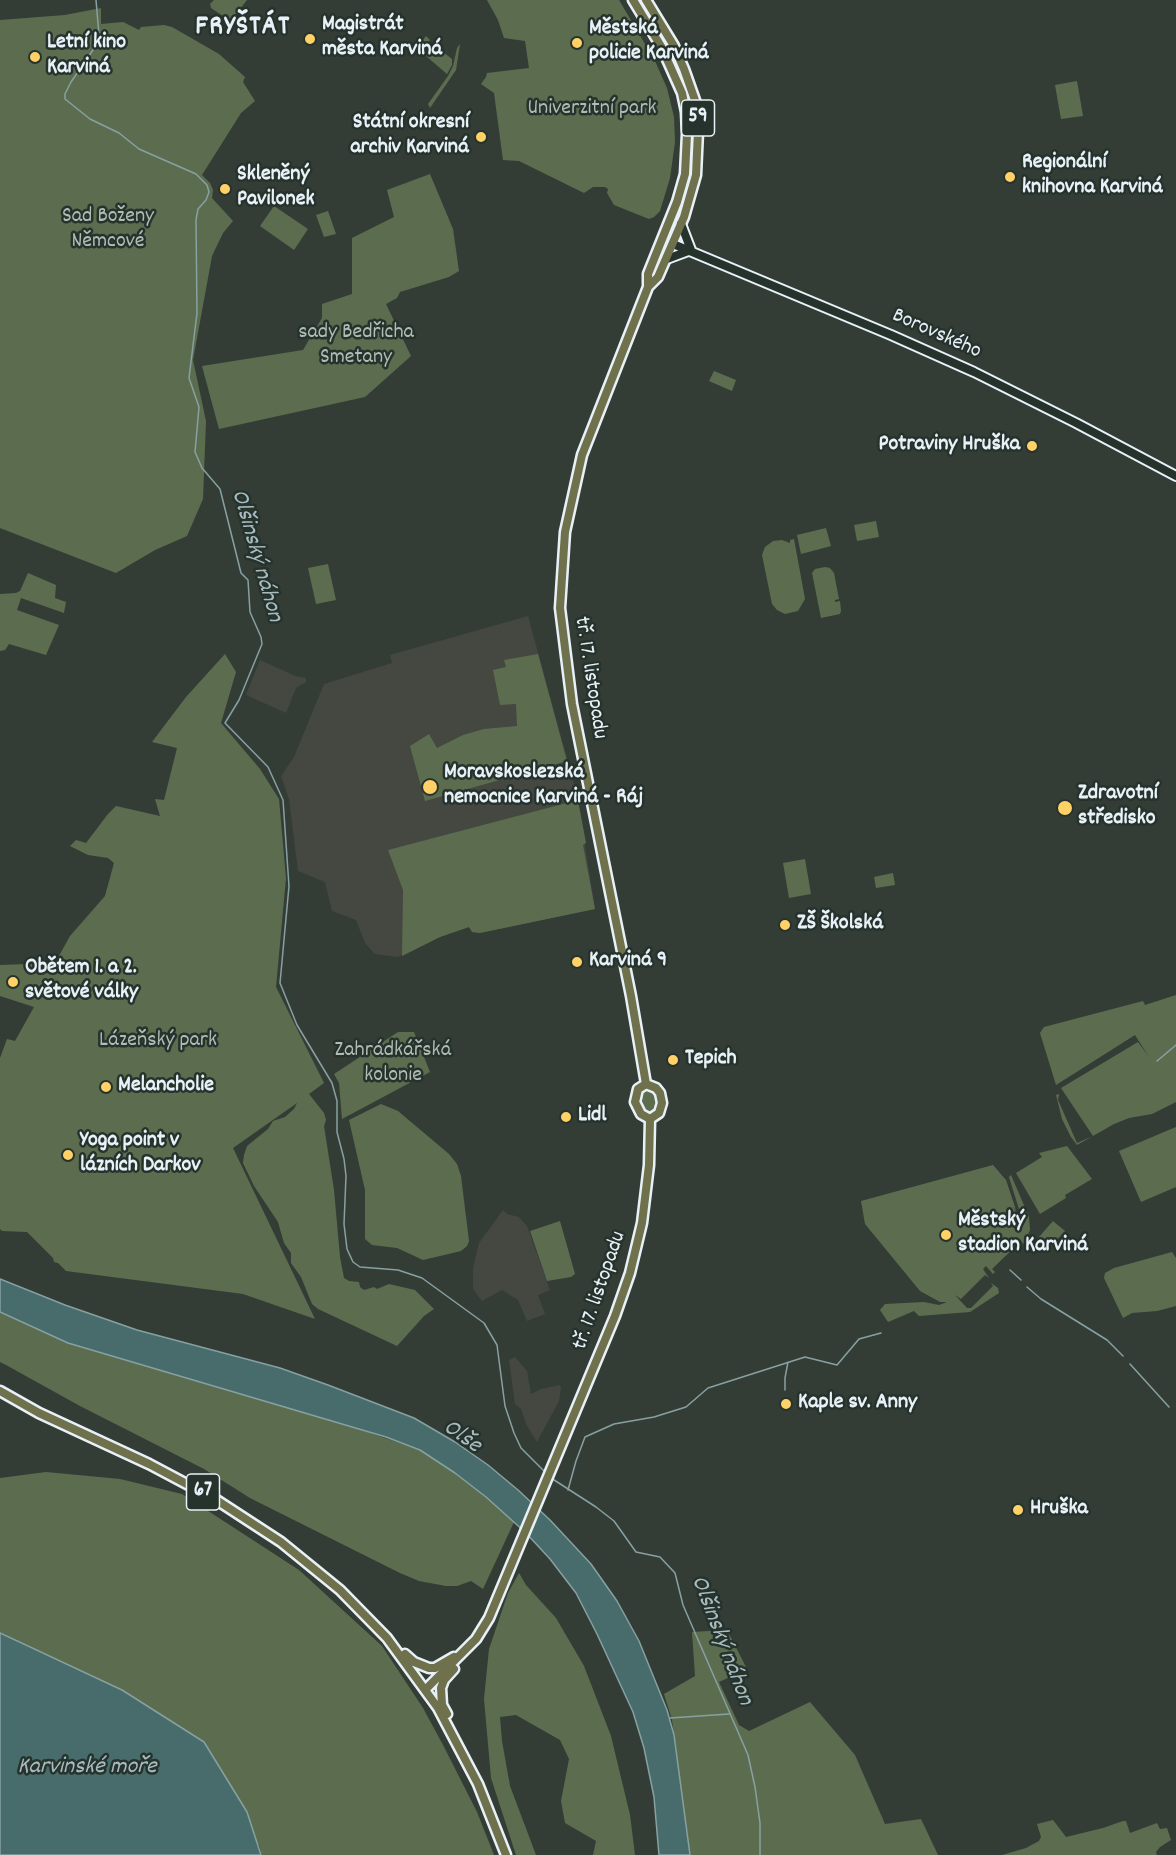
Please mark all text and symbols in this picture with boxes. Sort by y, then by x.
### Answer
district label: FRYŠTÁT [195,12,291,46]
place label: Magistrát města Karviná [322,13,442,64]
place label: Městská policie Karviná [589,17,709,68]
place label: Letní kino Karviná [47,31,126,82]
marker: Magistrát města Karviná [303,32,317,46]
marker: Městská policie Karviná [570,36,584,50]
marker: Letní kino Karviná [28,50,42,64]
park label: Univerzitní park [527,97,657,123]
road number: 59 [682,100,714,136]
place label: Státní okresní archiv Karviná [350,111,469,162]
marker: Státní okresní archiv Karviná [474,130,488,144]
place label: Regionální knihovna Karviná [1022,151,1163,202]
place label: Skleněný Pavilonek [237,163,314,214]
marker: Regionální knihovna Karviná [1003,170,1017,184]
marker: Skleněný Pavilonek [218,182,232,196]
park label: Sad Boženy Němcové [62,205,154,256]
street label: Borovského [887,304,985,366]
park label: sady Bedřicha Smetany [298,321,414,372]
place label: Potraviny Hruška [879,433,1020,459]
marker: Potraviny Hruška [1025,439,1039,453]
water label: Olšinský náhon [222,487,288,625]
street label: tř. 17. listopadu [566,615,612,741]
place label: Moravskoslezská nemocnice Karviná - Ráj [444,761,643,812]
marker: Moravskoslezská nemocnice Karviná - Ráj [421,778,439,796]
place label: Zdravotní středisko [1078,782,1158,834]
marker: Zdravotní středisko [1056,799,1074,817]
place label: ZŠ Školská [797,912,883,938]
marker: ZŠ Školská [778,918,792,932]
place label: Karviná 9 [589,949,667,975]
marker: Karviná 9 [570,955,584,969]
place label: Obětem 1. a 2. světové války [25,956,138,1008]
marker: Obětem 1. a 2. světové války [6,975,20,989]
park label: Lázeňský park [99,1029,217,1055]
park label: Zahrádkářská kolonie [335,1039,451,1090]
place label: Tepich [685,1047,737,1073]
marker: Tepich [666,1053,680,1067]
place label: Melancholie [118,1074,214,1100]
marker: Melancholie [99,1080,113,1094]
place label: Lidl [578,1104,607,1130]
marker: Lidl [559,1110,573,1124]
place label: Yoga point v lázních Darkov [80,1129,201,1180]
marker: Yoga point v lázních Darkov [61,1148,75,1162]
place label: Městský stadion Karviná [958,1209,1088,1260]
street label: tř. 17. listopadu [568,1228,634,1354]
marker: Městský stadion Karviná [939,1228,953,1242]
place label: Kaple sv. Anny [798,1391,917,1417]
marker: Kaple sv. Anny [779,1397,793,1411]
water label: Olše [436,1415,486,1461]
road number: 67 [186,1474,220,1510]
place label: Hruška [1030,1497,1088,1523]
marker: Hruška [1011,1503,1025,1517]
water label: Olšinský náhon [682,1572,758,1710]
water label: Karvinské moře [17,1755,157,1783]

